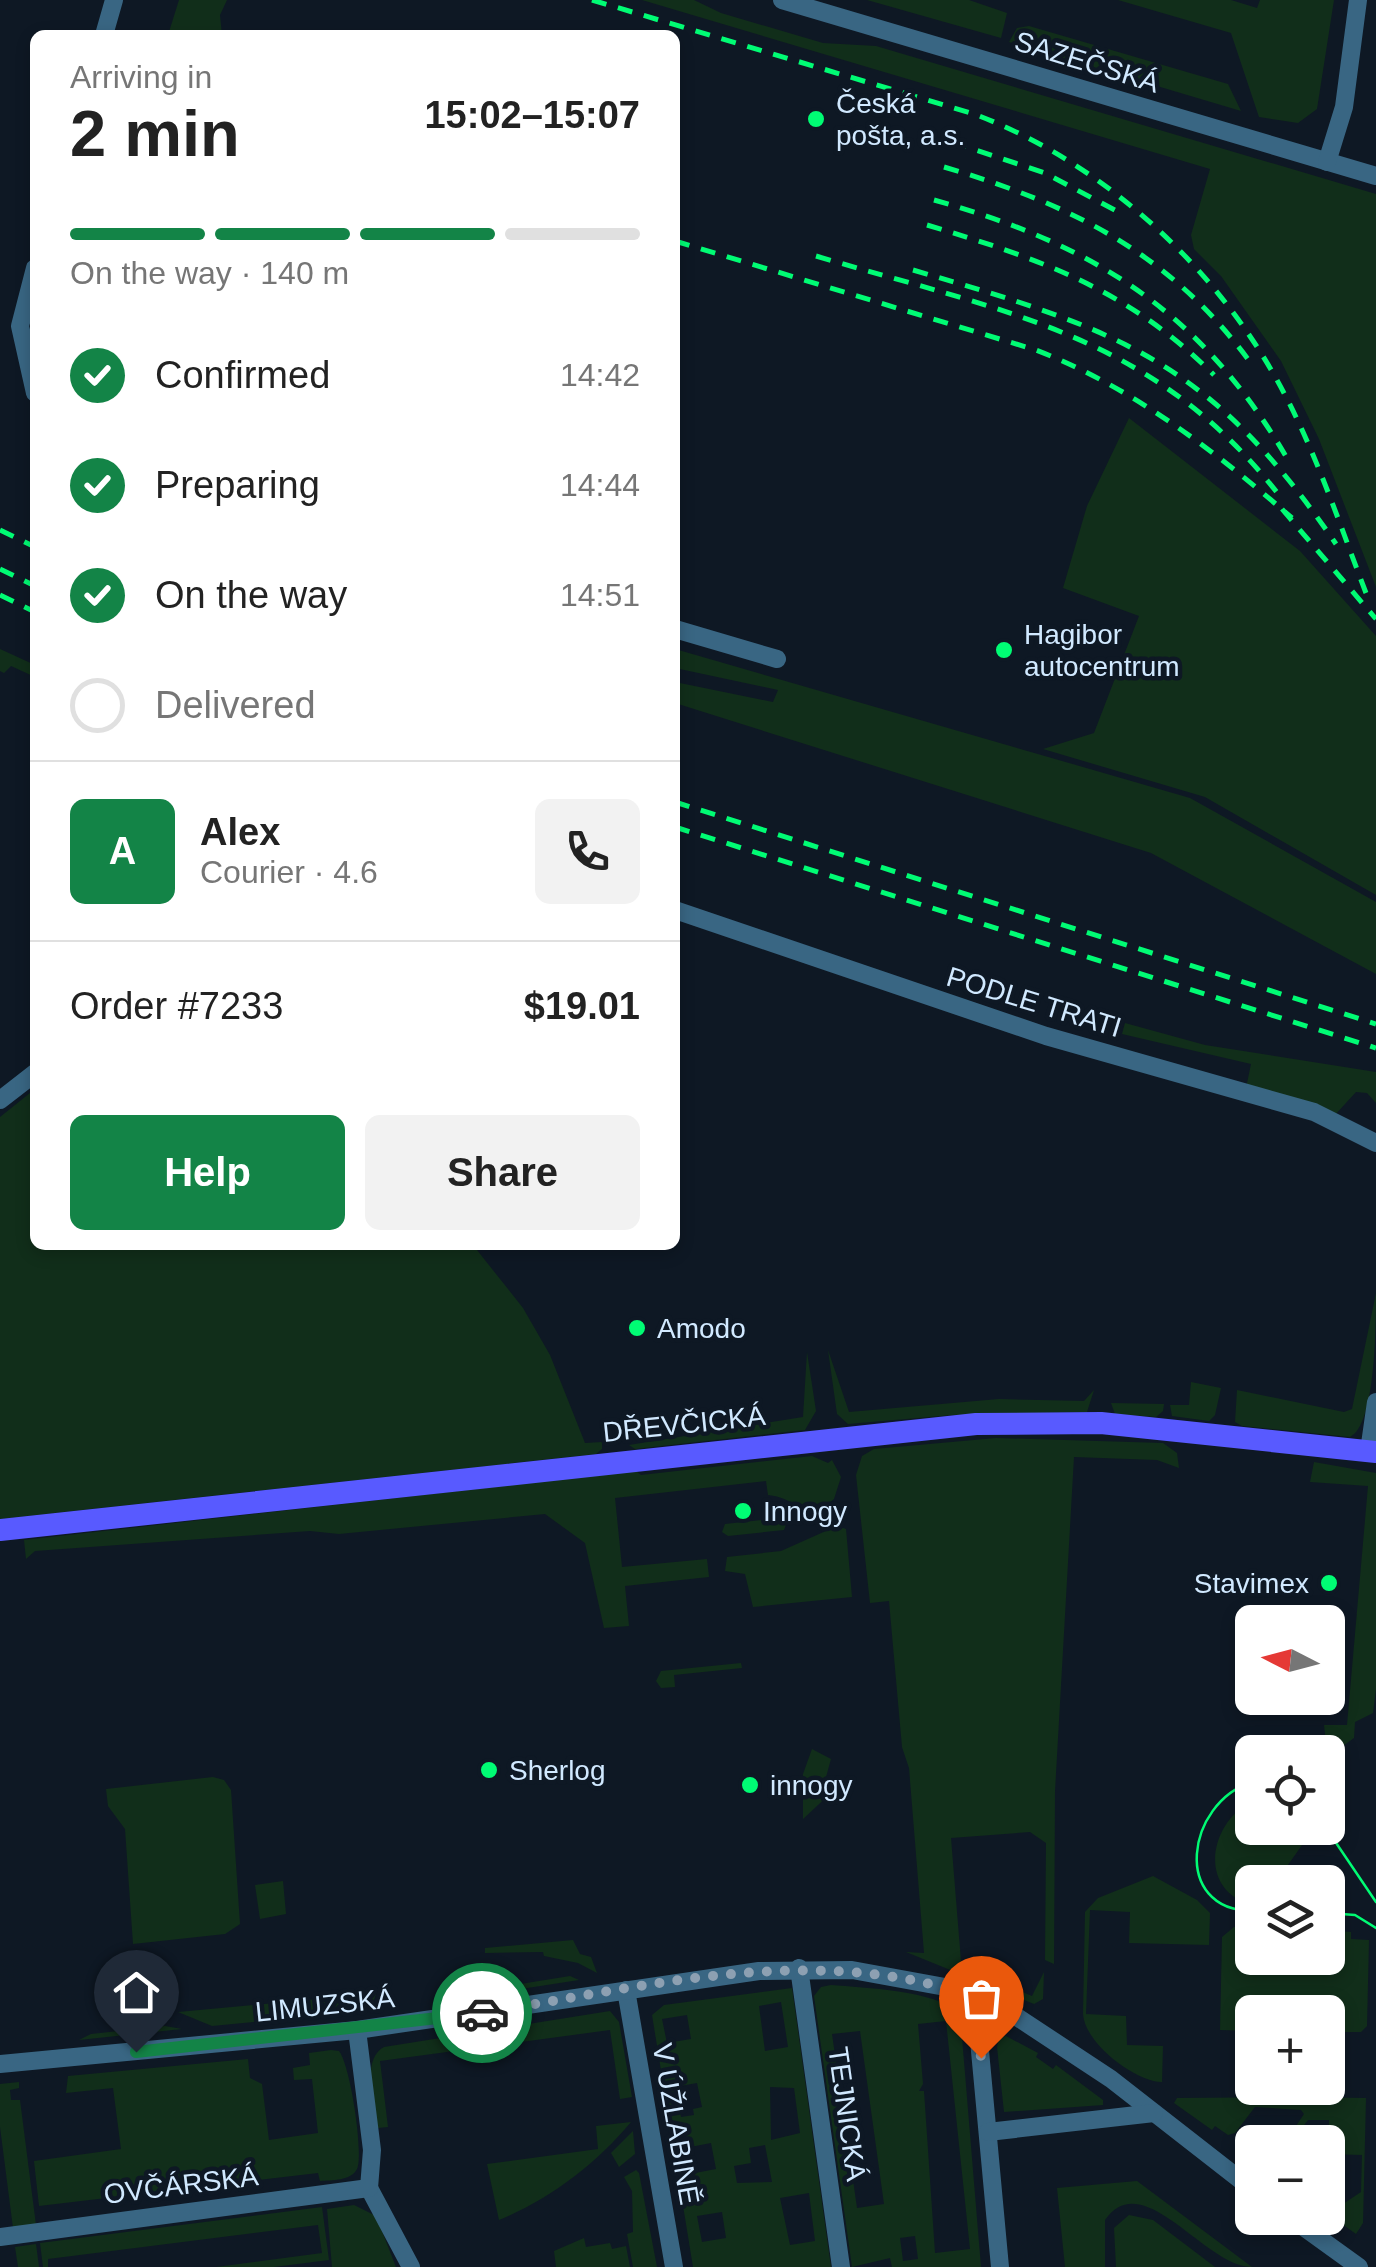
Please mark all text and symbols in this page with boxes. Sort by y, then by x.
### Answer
street label: SAZEČSKÁ [1011,25,1163,99]
text: Arriving in [70,59,212,95]
place label: Česká pošta, a.s. [836,88,965,151]
text: 15:02–15:07 [424,94,640,136]
text: 2 min [70,97,240,170]
marker: Česká pošta, a.s. [805,108,827,130]
text: On the way · 140 m [70,255,349,291]
icon: check [70,348,125,403]
text: Confirmed [155,354,330,396]
text: 14:42 [560,357,640,393]
icon: check [70,458,125,513]
text: Preparing [155,464,320,506]
text: 14:44 [560,467,640,503]
icon: check [70,568,125,623]
text: On the way [155,574,347,616]
text: 14:51 [560,577,640,613]
place label: Hagibor autocentrum [1024,619,1180,682]
marker: Hagibor autocentrum [993,639,1015,661]
text: Delivered [155,684,316,726]
button: phone [535,799,640,904]
text: Alex [200,811,280,853]
text: A [109,830,136,872]
text: Courier · 4.6 [200,854,378,890]
street label: PODLE TRATI [943,961,1125,1043]
text: Order #7233 [70,985,283,1027]
text: $19.01 [524,985,640,1027]
button: Help [70,1115,345,1230]
button: Share [365,1115,640,1230]
place label: Amodo [657,1313,746,1344]
marker: Amodo [626,1317,648,1339]
street label: DŘEVČICKÁ [601,1400,767,1448]
place label: Innogy [763,1496,847,1527]
marker: Innogy [732,1500,754,1522]
place label: Stavimex [1194,1568,1309,1599]
marker: Stavimex [1318,1572,1340,1594]
north arrow [1235,1605,1345,1715]
map controls [1235,1605,1345,2235]
button: locate [1235,1735,1345,1845]
place label: Sherlog [509,1755,606,1786]
marker: Sherlog [478,1759,500,1781]
place label: innogy [770,1770,853,1801]
marker: innogy [739,1774,761,1796]
button: layers [1235,1865,1345,1975]
pin [94,1950,179,2053]
pin [939,1956,1024,2059]
courier [432,1963,532,2063]
icon: home [109,1965,164,2020]
icon: bag [954,1971,1009,2026]
street label: LIMUZSKÁ [254,1982,397,2028]
icon: car [455,1986,510,2041]
button: + [1235,1995,1345,2105]
street label: V ÚŽLABINĚ [647,2041,705,2207]
street label: TEJNICKÁ [822,2045,872,2183]
button: − [1235,2125,1345,2235]
street label: OVČÁRSKÁ [102,2160,260,2210]

